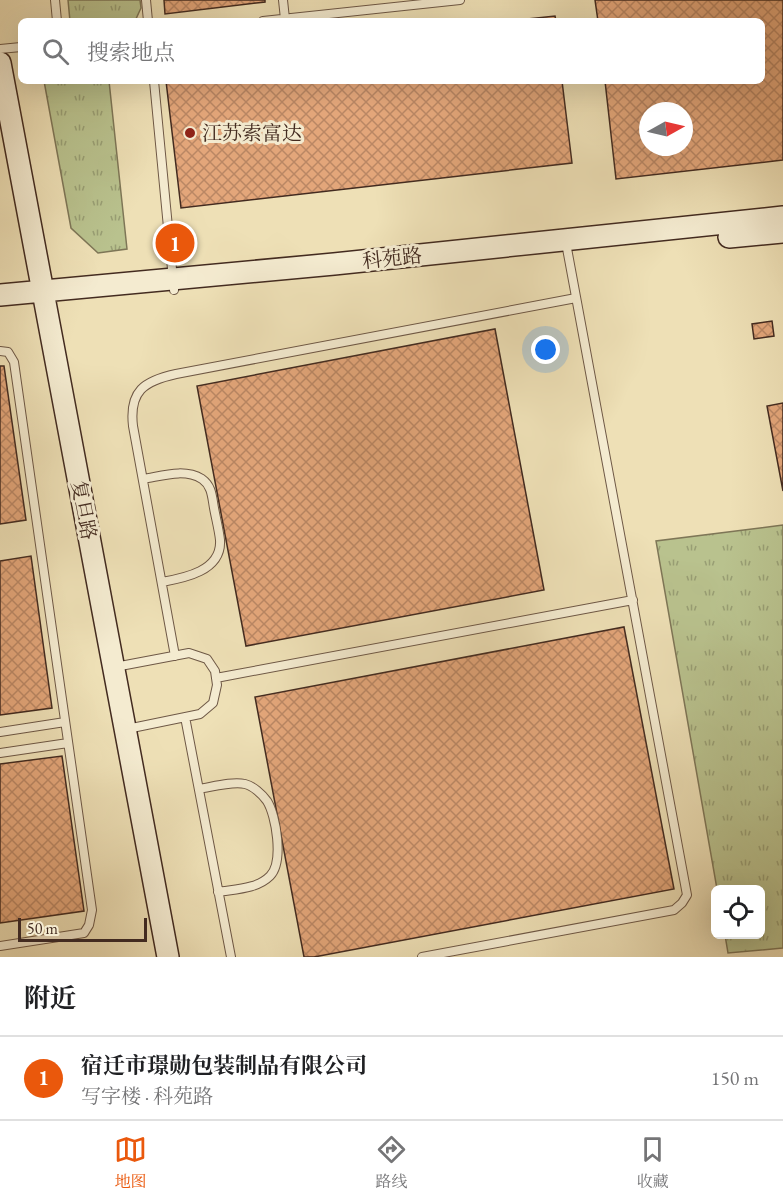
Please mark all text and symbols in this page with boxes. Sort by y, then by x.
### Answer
search box [18,18,765,84]
icon: search [39,35,72,68]
text: 搜索地点 [87,38,175,67]
north arrow [639,102,693,156]
place label: 江苏索富达 [202,120,302,146]
marker: 江苏索富达 [183,126,197,140]
pin: 1 [156,220,195,266]
street label: 科苑路 [361,242,423,274]
your location [531,335,560,364]
street label: 复旦路 [66,478,102,542]
map controls [711,885,765,939]
button: locate [711,885,765,939]
scale bar [18,915,147,942]
text: 50 m [27,918,58,939]
text: 附近 [24,981,76,1015]
text: 宿迁市璟勋包装制品有限公司 [81,1051,367,1080]
text: 1 [38,1065,49,1091]
text: 150 m [711,1065,759,1091]
text: 写字楼 · 科苑路 [81,1083,213,1109]
tab: 地图 [114,1133,147,1192]
tab: 路线 [375,1133,408,1192]
tab: 收藏 [636,1133,669,1192]

